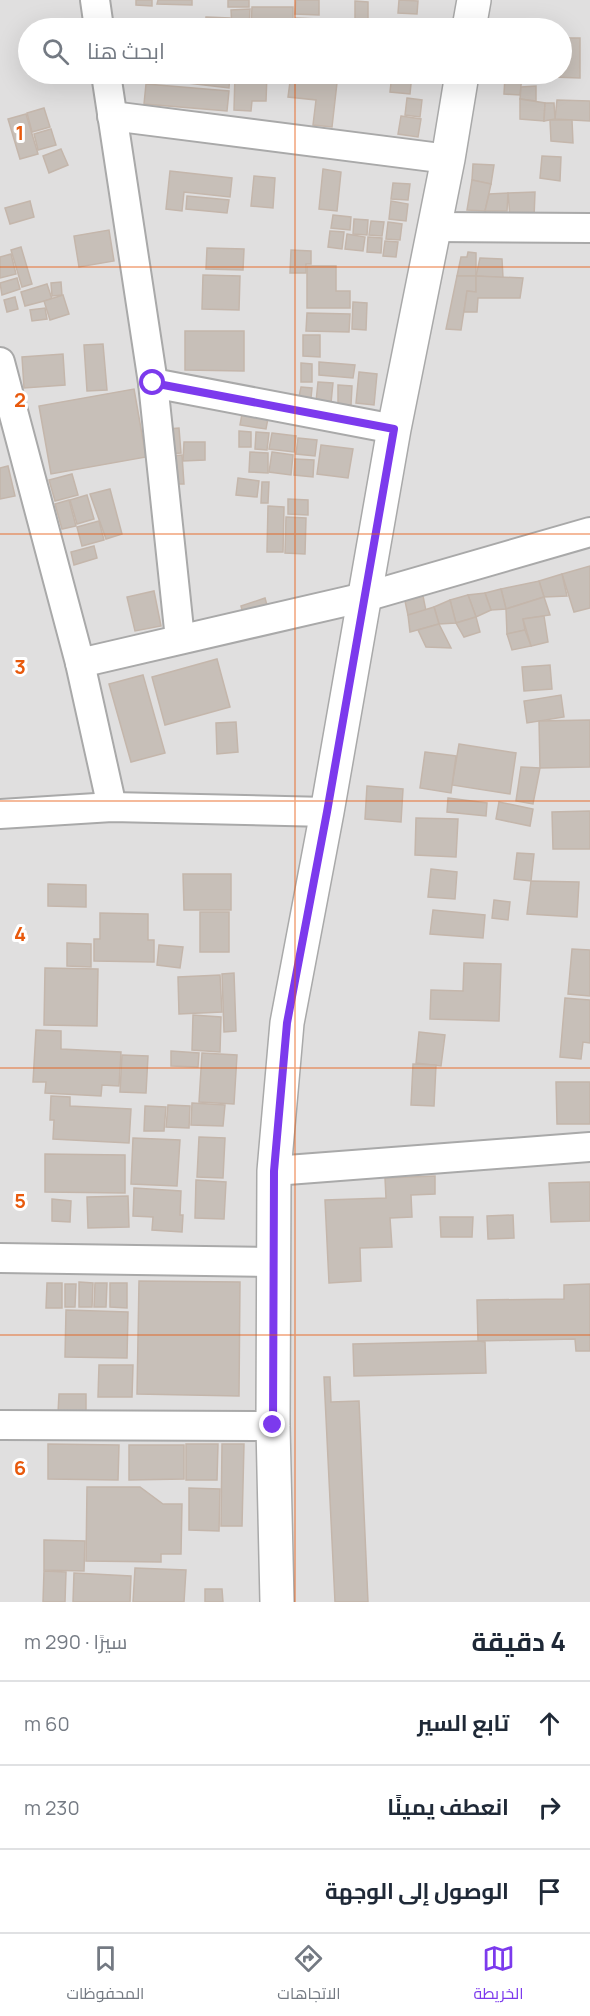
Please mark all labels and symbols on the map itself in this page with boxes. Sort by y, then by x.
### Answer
text: 1 [16,119,24,146]
route start [139,369,165,395]
text: 2 [14,386,26,413]
text: 3 [14,653,26,680]
text: 4 [14,920,26,947]
text: 5 [14,1187,26,1214]
route end [259,1411,285,1437]
text: 6 [14,1454,26,1481]

